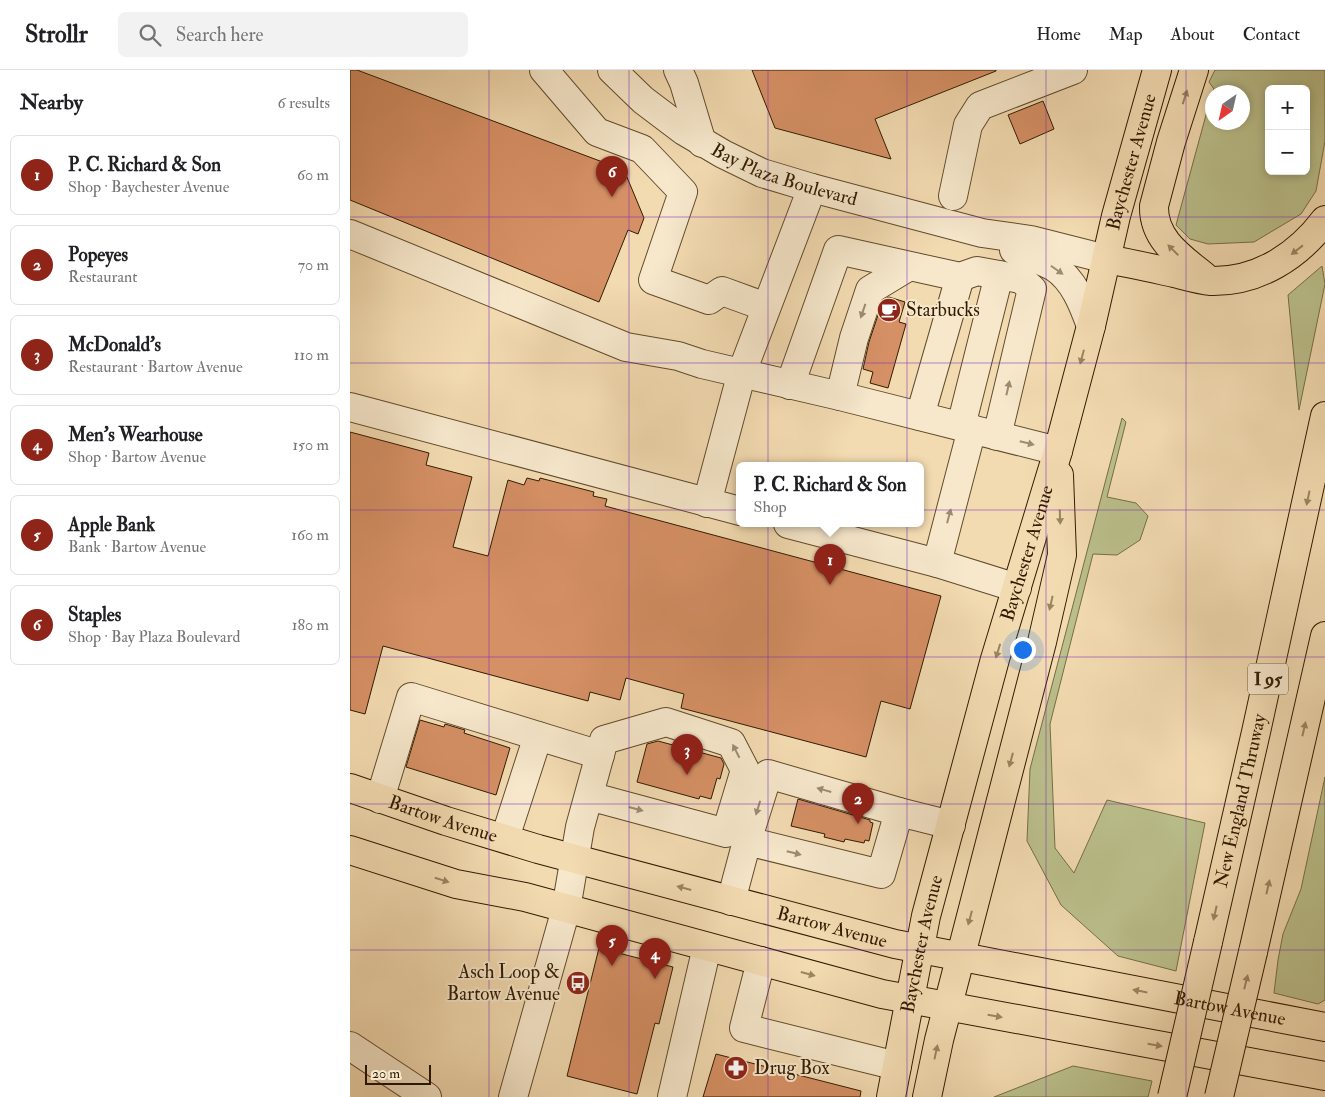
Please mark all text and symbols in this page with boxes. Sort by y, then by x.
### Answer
search box [118,12,468,57]
text: Strollr [25,19,88,50]
icon: search [136,21,164,49]
text: Search here [176,23,264,47]
text: Home [1036,23,1081,46]
text: Map [1109,23,1143,46]
text: About [1171,23,1215,46]
text: Contact [1243,23,1300,46]
north arrow [1205,85,1250,130]
map controls [1265,85,1310,175]
button: + [1265,85,1310,130]
text: Nearby [20,89,83,116]
one-way arrow [1182,90,1190,105]
street label: Baychester Avenue [1101,91,1162,233]
text: 6 results [278,93,330,113]
button: − [1265,130,1310,175]
street label: Bay Plaza Boulevard [707,138,861,212]
text: P. C. Richard & Son [68,153,221,177]
pin: 6 [596,156,628,197]
text: 1 [34,165,40,185]
text: 60 m [297,165,329,185]
text: Shop · Baychester Avenue [68,177,229,197]
text: Popeyes [68,243,128,267]
one-way arrow [1167,244,1179,256]
one-way arrow [1291,245,1304,256]
text: 2 [33,255,41,275]
text: 70 m [298,255,329,275]
one-way arrow [1050,265,1063,275]
text: Restaurant [68,267,137,287]
cafe icon: Starbucks [876,297,902,323]
place label: Starbucks [906,298,980,322]
one-way arrow [859,304,867,319]
text: McDonald's [68,333,161,357]
text: 3 [34,345,40,365]
text: 110 m [294,345,329,365]
one-way arrow [1078,350,1086,365]
text: Restaurant · Bartow Avenue [68,357,243,377]
one-way arrow [1004,381,1012,396]
text: Men's Wearhouse [68,423,203,447]
text: 4 [33,435,41,455]
text: 150 m [292,435,329,455]
one-way arrow [1020,439,1035,447]
text: Shop · Bartow Avenue [68,447,206,467]
popup [736,462,924,527]
text: P. C. Richard & Son [754,473,906,497]
street label: Baychester Avenue [995,482,1059,624]
one-way arrow [1303,490,1311,506]
text: Shop [754,497,787,517]
one-way arrow [946,508,954,523]
one-way arrow [1056,510,1064,526]
text: Apple Bank [68,513,155,537]
text: 5 [33,525,41,545]
text: 160 m [291,525,329,545]
text: Bank · Bartow Avenue [68,537,206,557]
pin: 1 [814,544,846,585]
one-way arrow [1047,595,1055,610]
text: Staples [68,603,121,627]
text: 6 [33,615,41,635]
text: 180 m [292,615,329,635]
text: Shop · Bay Plaza Boulevard [68,627,240,647]
your location [1010,637,1036,663]
one-way arrow [993,644,1001,659]
road number: I 95 [1248,664,1288,694]
street label: New England Thruway [1209,711,1272,890]
one-way arrow [1300,721,1308,736]
pin: 3 [671,734,703,775]
one-way arrow [732,744,740,759]
one-way arrow [1007,753,1015,768]
pin: 2 [842,783,874,824]
one-way arrow [817,786,832,794]
street label: Bartow Avenue [385,790,500,848]
one-way arrow [753,800,761,815]
one-way arrow [628,805,643,813]
one-way arrow [787,849,802,857]
street label: Baychester Avenue [895,872,948,1015]
one-way arrow [435,876,450,884]
one-way arrow [1264,880,1272,895]
one-way arrow [676,884,691,892]
street label: Bartow Avenue [774,901,890,953]
one-way arrow [1211,905,1219,920]
one-way arrow [965,910,973,925]
pin: 5 [596,925,628,966]
pin: 4 [639,938,671,979]
place label: Asch Loop & Bartow Avenue [447,960,560,1006]
bus stop icon: Asch Loop & Bartow Avenue [565,970,591,996]
one-way arrow [801,970,816,978]
one-way arrow [1242,974,1250,989]
one-way arrow [1131,986,1147,994]
street label: Bartow Avenue [1172,986,1288,1031]
one-way arrow [988,1012,1004,1020]
one-way arrow [1147,1042,1163,1050]
one-way arrow [932,1044,940,1059]
pharmacy icon: Drug Box [723,1055,749,1081]
place label: Drug Box [754,1056,830,1080]
scale bar [365,1062,431,1085]
text: 20 m [372,1065,400,1082]

